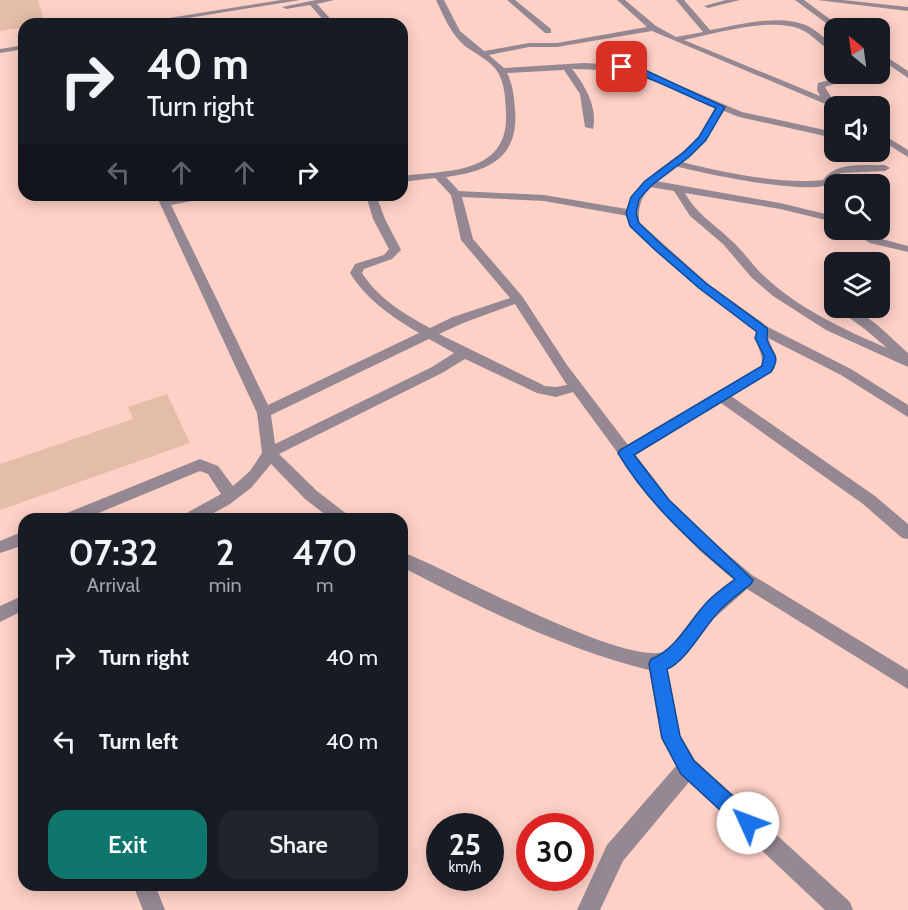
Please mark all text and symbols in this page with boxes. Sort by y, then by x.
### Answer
north arrow [824,18,890,84]
map controls [824,18,890,318]
text: 40 m [147,38,249,90]
pin [596,41,647,92]
icon: right [48,42,126,120]
icon: arrive [605,50,638,83]
text: Turn right [147,90,254,123]
button: sound [824,96,890,162]
icon: left [102,156,135,189]
icon: ahead [165,156,198,189]
icon: ahead [228,156,261,189]
icon: right [291,156,324,189]
button: search [824,174,890,240]
button: layers [824,252,890,318]
text: 07:32 [69,530,158,574]
text: 2 [216,530,235,574]
text: 470 [292,530,357,574]
text: Arrival [87,573,140,597]
text: min [209,573,242,597]
text: m [316,573,334,597]
icon: right [48,641,81,674]
text: Turn right [99,644,189,671]
text: 40 m [326,644,378,671]
icon: left [48,725,81,758]
text: Turn left [99,728,178,755]
text: 40 m [326,728,378,755]
position arrow [716,791,780,855]
button: Exit [48,810,207,879]
button: Share [219,810,378,879]
speed limit sign: 30 [516,813,594,891]
text: 25 [449,826,481,863]
text: km/h [449,858,481,876]

